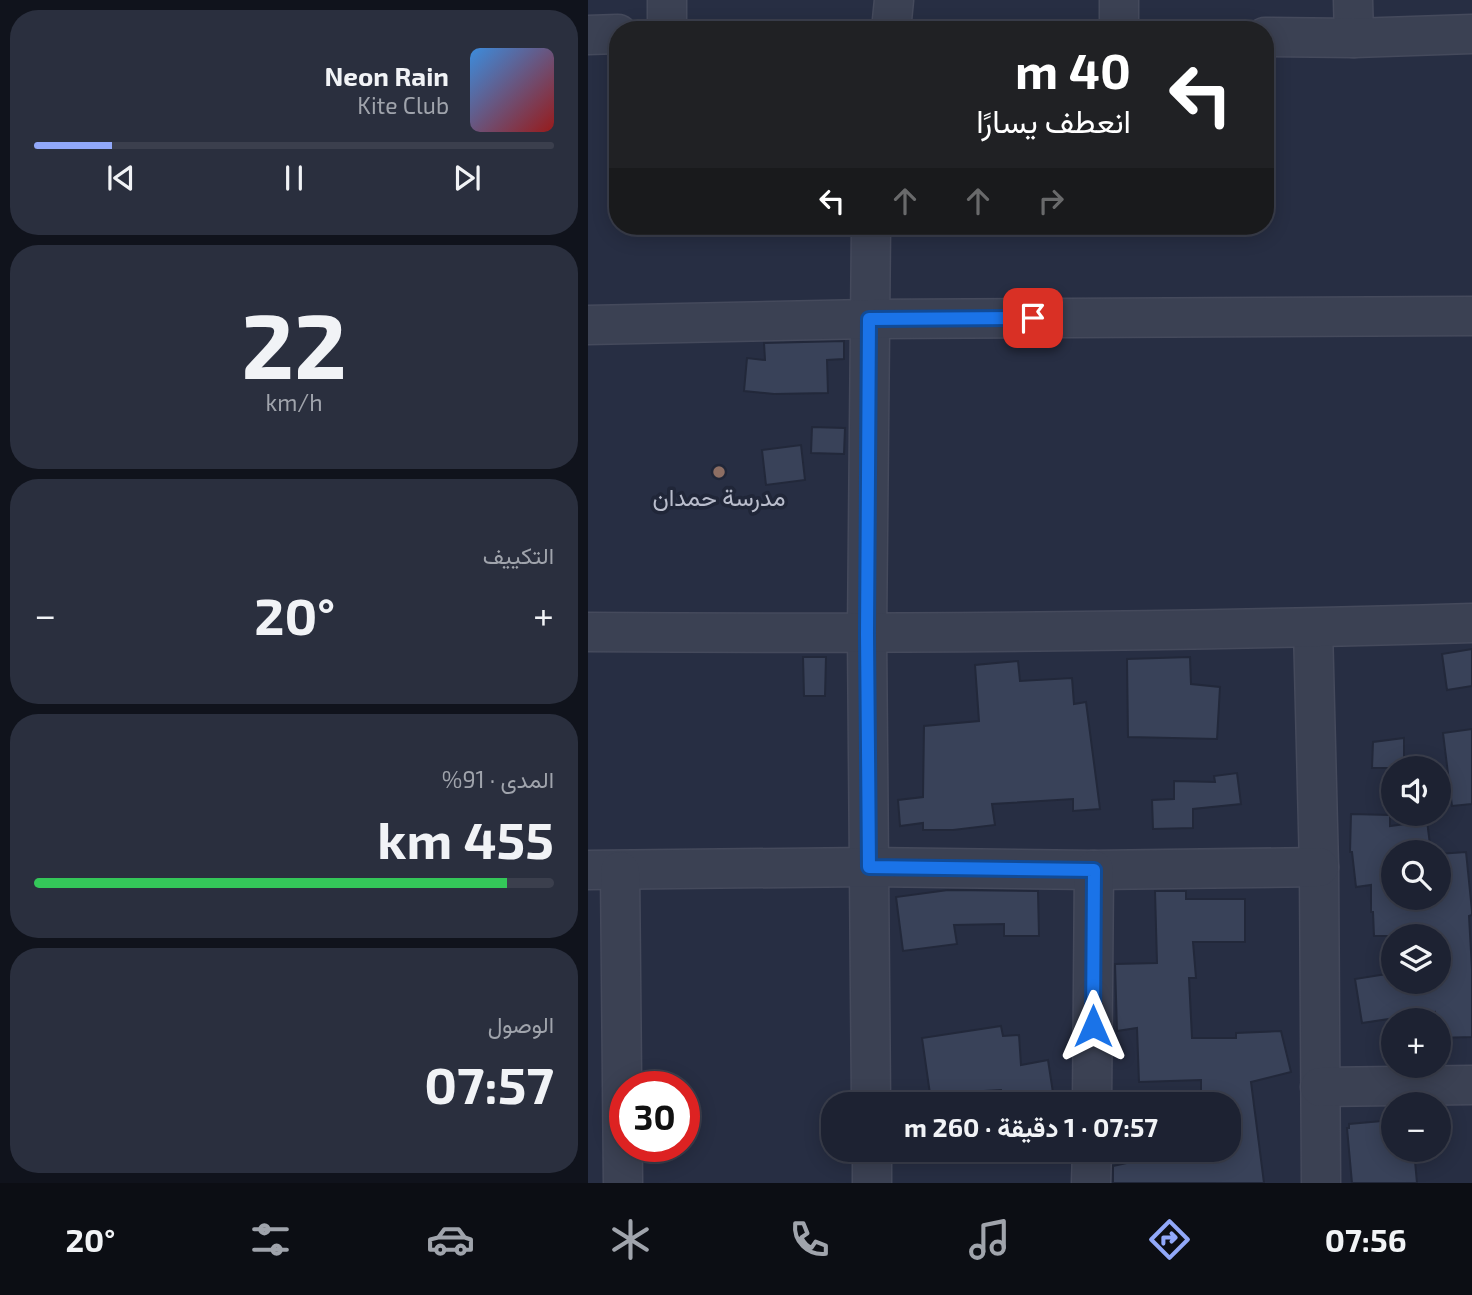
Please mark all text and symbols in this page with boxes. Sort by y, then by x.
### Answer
text: 40 m [1015,40,1131,99]
icon: left [1155,49,1246,140]
text: Neon Rain [325,60,449,91]
text: Kite Club [357,91,449,119]
text: انعطف يسارًا [976,101,1131,139]
icon: previous [102,159,140,197]
icon: pause [275,159,313,197]
icon: next [448,159,486,197]
icon: left [813,182,851,220]
icon: ahead [886,182,924,220]
icon: ahead [959,182,997,220]
icon: right [1032,182,1070,220]
text: 22 [241,288,347,397]
pin [1003,288,1063,348]
icon: arrive [1014,299,1052,337]
text: km/h [265,388,323,416]
marker: مدرسة حمدان [711,464,727,480]
place label: مدرسة حمدان [652,482,786,513]
text: التكييف [483,541,554,569]
text: 20° [254,583,335,645]
text: − [34,591,56,637]
text: + [533,591,554,637]
map controls [1381,756,1451,1162]
button: sound [1381,756,1451,826]
text: المدى · 91% [442,765,554,793]
text: 455 km [377,807,554,869]
button: search [1381,840,1451,910]
button: layers [1381,924,1451,994]
position arrow [1056,989,1130,1063]
button: + [1381,1008,1451,1078]
text: الوصول [488,1010,554,1038]
text: 07:57 [424,1052,554,1114]
speed limit sign: 30 [609,1071,700,1162]
button: − [1381,1092,1451,1162]
text: 07:57 · 1 دقيقة · 260 m [904,1111,1158,1142]
icon: filters [246,1215,295,1264]
icon: car [426,1215,475,1264]
icon: climate [606,1215,655,1264]
icon: phone [785,1215,834,1264]
icon: music [965,1215,1014,1264]
icon: directions [1145,1215,1194,1264]
text: 20° [65,1220,115,1258]
text: 07:56 [1325,1220,1407,1258]

